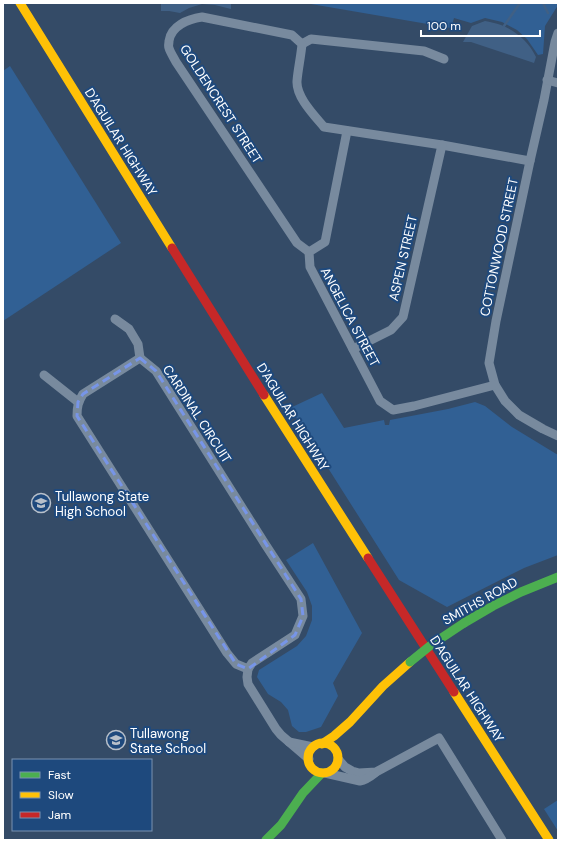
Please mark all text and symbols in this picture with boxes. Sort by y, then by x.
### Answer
scale bar [421,12,540,38]
text: 100 m [427,18,461,34]
street label: GOLDENCREST STREET [176,41,266,167]
street label: D'AGUILAR HIGHWAY [81,85,161,199]
street label: COTTONWOOD STREET [476,176,522,318]
street label: ASPEN STREET [385,213,421,303]
street label: ANGELICA STREET [317,264,383,370]
street label: D'AGUILAR HIGHWAY [253,360,333,474]
street label: CARDINAL CIRCUIT [159,362,235,466]
place label: Tullawong State High School [55,488,149,520]
school or university icon: Tullawong State High School [30,492,52,514]
street label: SMITHS ROAD [439,573,521,629]
street label: D'AGUILAR HIGHWAY [426,632,508,746]
place label: Tullawong State School [130,725,206,757]
school or university icon: Tullawong State School [105,729,127,751]
legend [12,759,152,831]
text: Fast [48,767,71,783]
text: Slow [48,787,74,803]
text: Jam [48,807,71,823]

